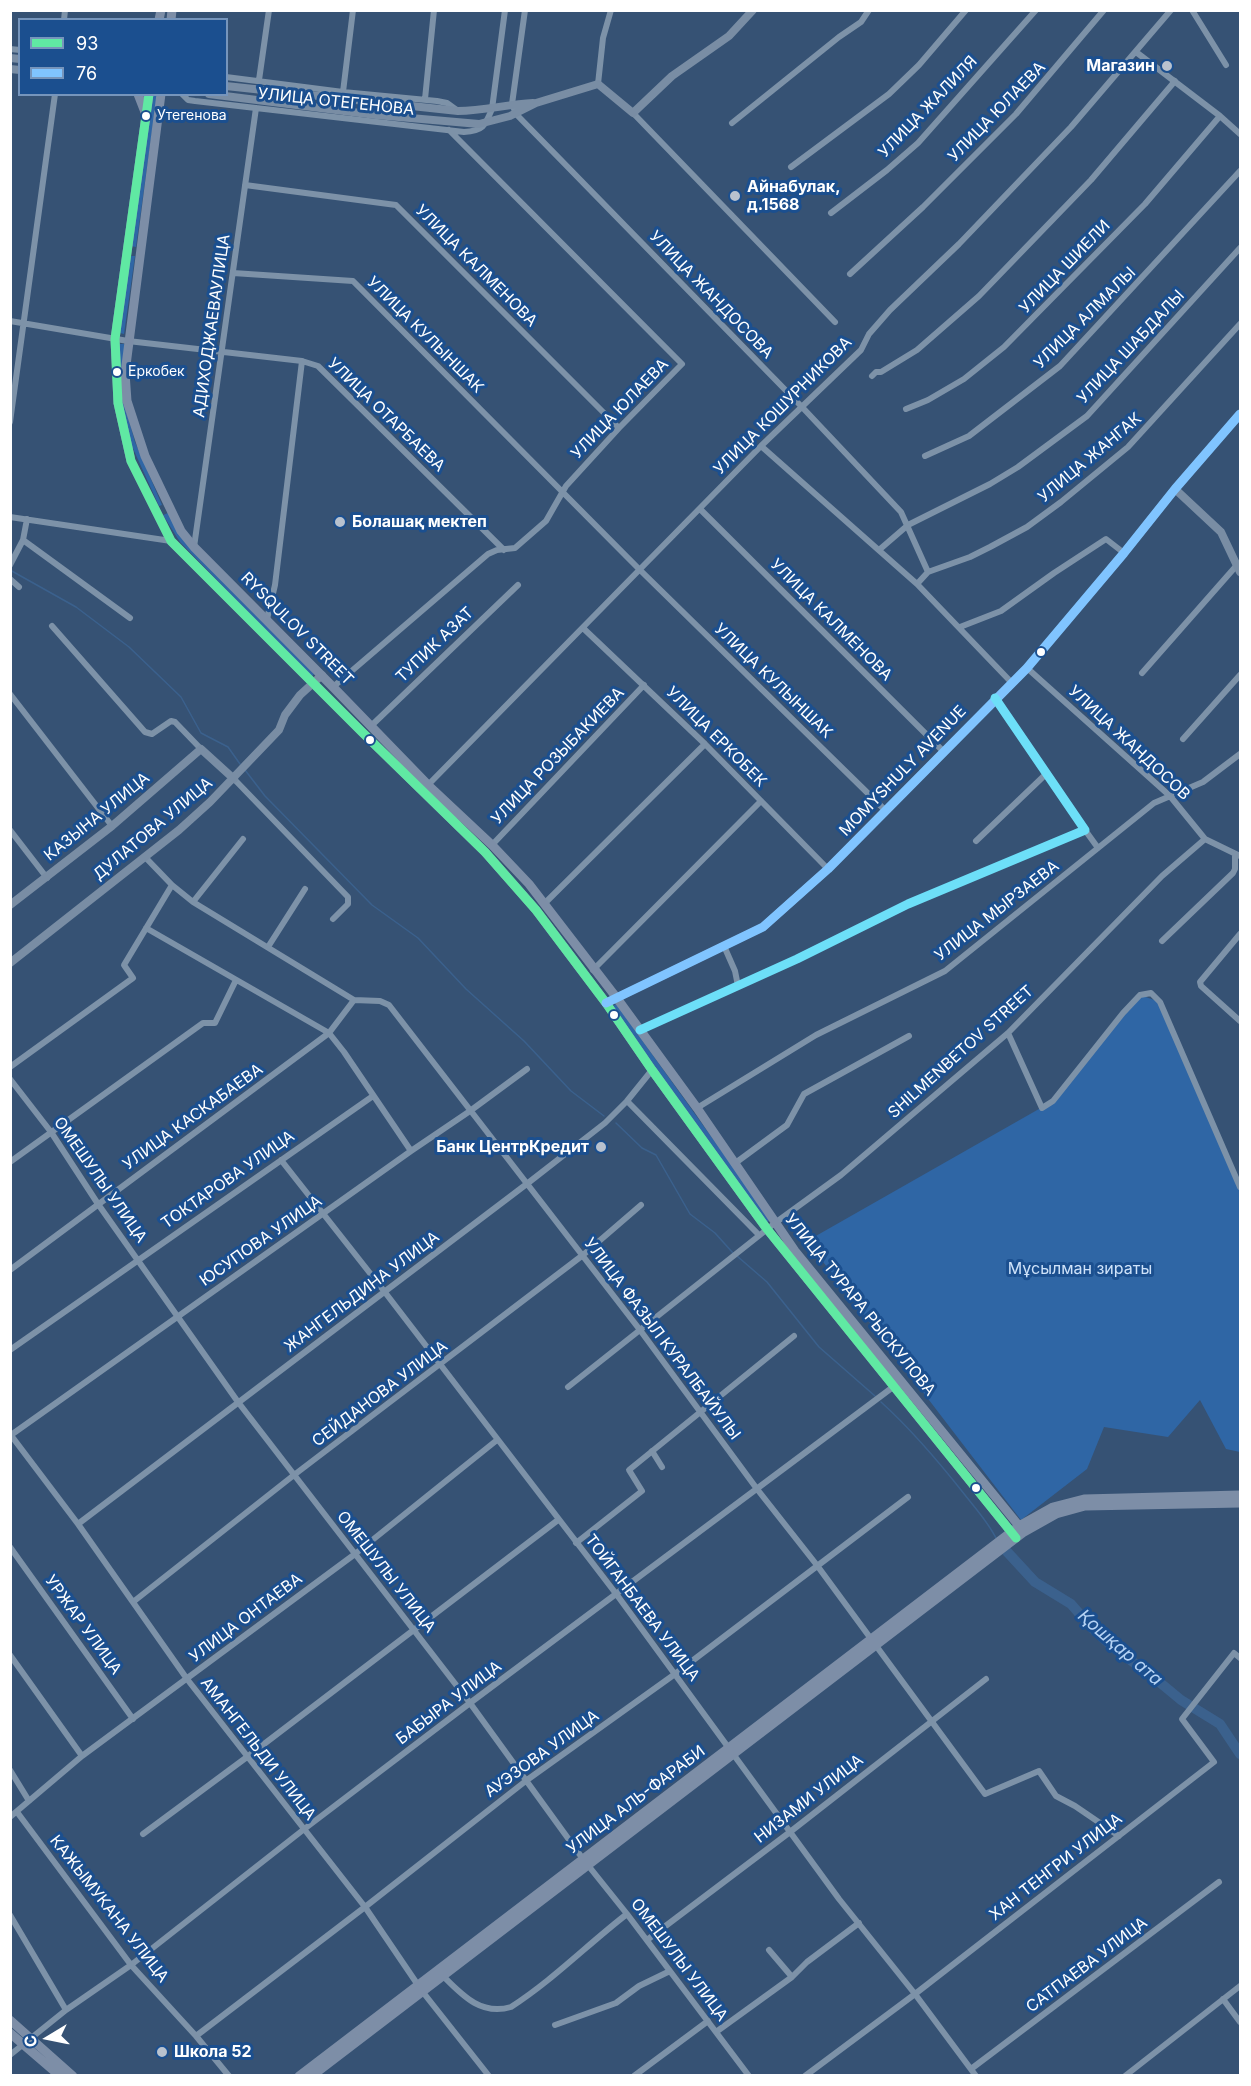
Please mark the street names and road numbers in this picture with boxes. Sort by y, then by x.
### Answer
street label: УЛИЦА ЖАЛИЛЯ [875,52,981,162]
street label: УЛИЦА ЮЛАЕВА [944,58,1050,166]
street label: УЛИЦА ОТЕГЕНОВА [257,84,415,120]
street label: УЛИЦА КАЛМЕНОВА [411,201,541,331]
street label: УЛИЦА ШИЕЛИ [1016,216,1114,318]
street label: УЛИЦА ЖАНДОСОВА [645,227,777,363]
street label: АДИХОДЖАЕВАУЛИЦА [190,233,234,419]
street label: УЛИЦА АЛМАЛЫ [1030,263,1140,373]
street label: УЛИЦА КУЛЫНШАК [363,273,487,397]
street label: УЛИЦА ШАБДАЛЫ [1073,286,1189,408]
street label: УЛИЦА КОШУРНИКОВА [710,333,856,479]
street label: УЛИЦА ОТАРБАЕВА [323,354,449,476]
street label: УЛИЦА ЮЛАЕВА [567,355,673,463]
street label: УЛИЦА ЖАНГАК [1034,409,1146,507]
street label: УЛИЦА КАЛМЕНОВА [766,555,896,685]
street label: RYSQULOV STREET [237,569,357,689]
street label: ТУПИК АЗАТ [392,603,478,687]
street label: УЛИЦА КУЛЫНШАК [710,620,836,742]
street label: УЛИЦА ЖАНДОСОВ [1064,682,1194,804]
street label: УЛИЦА ЕРКОБЕК [662,683,770,791]
street label: УЛИЦА РОЗЫБАКИЕВА [488,684,628,828]
street label: MOMYSHULY AVENUE [836,702,970,840]
street label: КАЗЫНА УЛИЦА [40,769,154,865]
street label: ДУЛАТОВА УЛИЦА [90,774,216,884]
street label: УЛИЦА МЫРЗАЕВА [931,857,1063,965]
street label: SHILMENBETOV STREET [884,982,1038,1122]
street label: УЛИЦА КАСКАБАЕВА [119,1060,267,1174]
street label: ОМЕШУЛЫ УЛИЦА [49,1113,151,1247]
street label: ТОКТАРОВА УЛИЦА [158,1127,298,1233]
street label: ЮСУПОВА УЛИЦА [196,1192,326,1290]
street label: УЛИЦА ТУРАРА РЫСКУЛОВА [781,1210,939,1400]
street label: ЖАНГЕЛЬДИНА УЛИЦА [281,1228,443,1356]
street label: УЛИЦА ФАЗЫЛ КУРАЛБАЙУЛЫ [580,1234,744,1444]
street label: СЕЙДАНОВА УЛИЦА [309,1337,451,1451]
street label: ОМЕШУЛЫ УЛИЦА [333,1507,439,1637]
street label: ТОЙГАНБАЕВА УЛИЦА [581,1531,703,1685]
street label: УЛИЦА ОНТАЕВА [186,1569,306,1667]
street label: УРЖАР УЛИЦА [41,1572,125,1678]
street label: БАБЫРА УЛИЦА [392,1657,506,1749]
street label: АМАНГЕЛЬДИ УЛИЦА [196,1674,320,1824]
street label: АУЭЗОВА УЛИЦА [481,1706,603,1802]
street label: УЛИЦА АЛЬ-ФАРАБИ [563,1742,709,1858]
street label: НИЗАМИ УЛИЦА [751,1751,867,1847]
street label: ХАН ТЕНГРИ УЛИЦА [986,1809,1126,1925]
street label: КАЖЫМУКАНА УЛИЦА [46,1832,172,1986]
street label: ОМЕШУЛЫ УЛИЦА [627,1895,731,2025]
street label: САТПАЕВА УЛИЦА [1023,1913,1151,2017]

